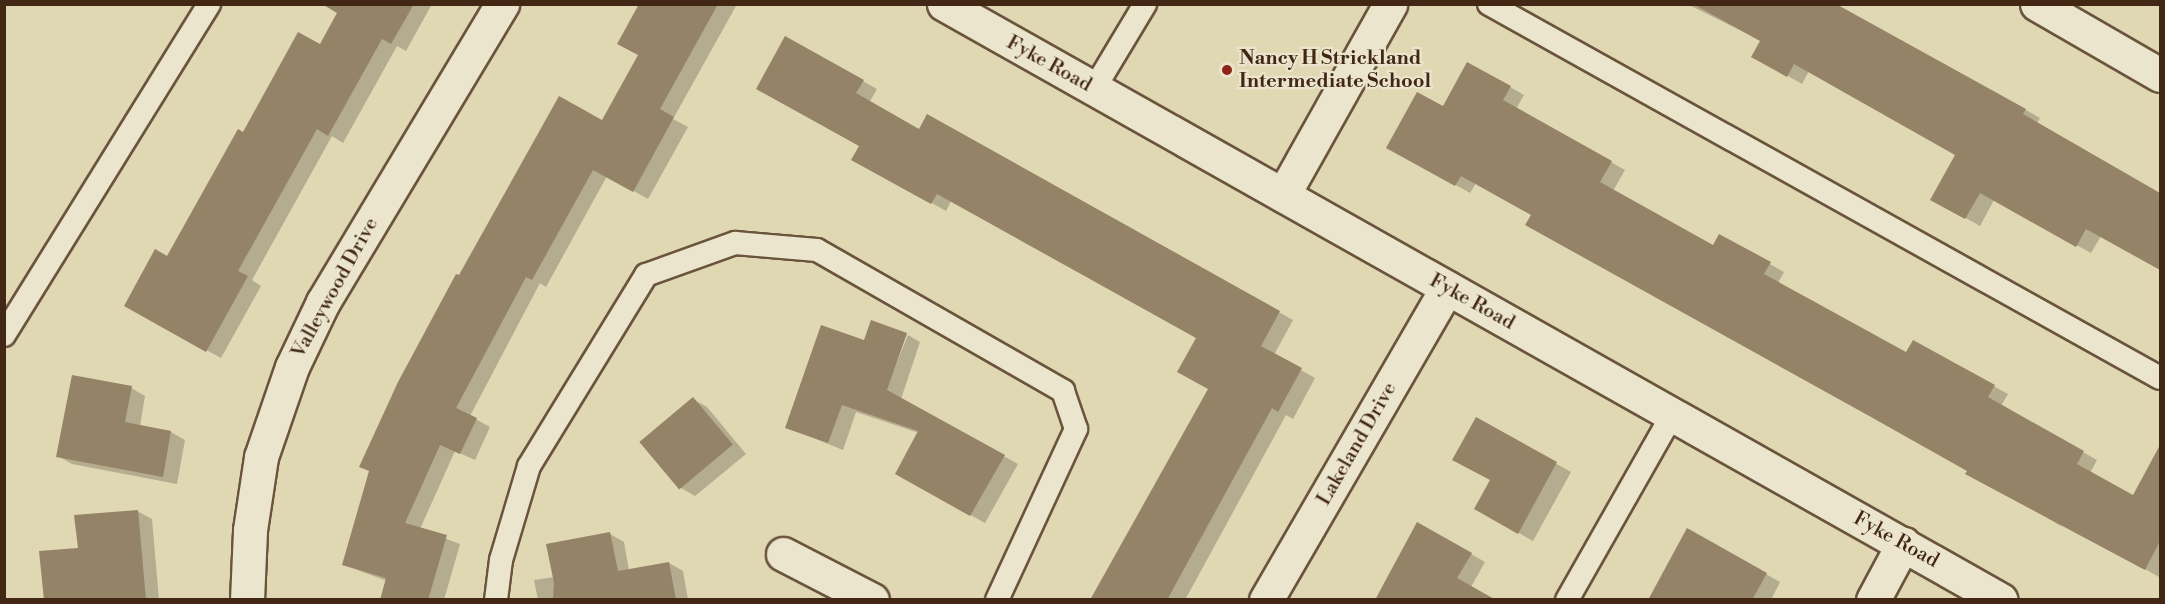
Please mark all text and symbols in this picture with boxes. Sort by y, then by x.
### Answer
street label: Fyke Road [1002,31,1096,97]
place label: Nancy H Strickland Intermediate School [1239,46,1431,93]
marker: Nancy H Strickland Intermediate School [1220,63,1234,77]
street label: Valleywood Drive [287,214,383,362]
street label: Fyke Road [1425,269,1519,335]
street label: Lakeland Drive [1312,378,1402,510]
street label: Fyke Road [1849,507,1943,573]

